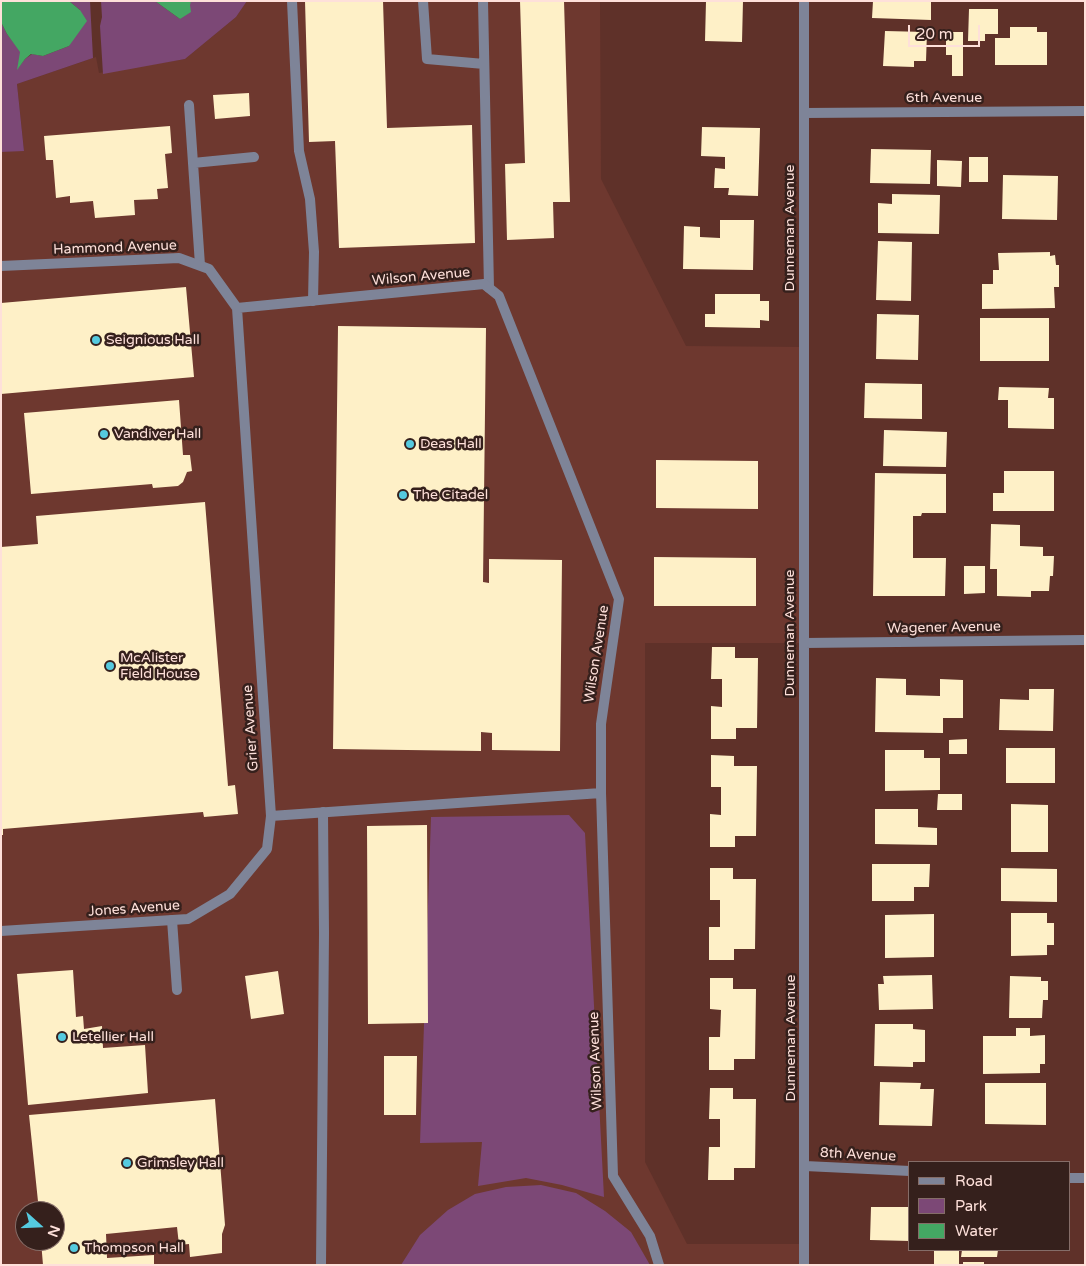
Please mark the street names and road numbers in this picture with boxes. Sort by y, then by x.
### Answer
street label: 6th Avenue [906,90,982,106]
street label: Dunneman Avenue [782,165,798,291]
street label: Hammond Avenue [53,237,177,259]
street label: Wilson Avenue [371,264,471,290]
street label: Dunneman Avenue [782,570,798,696]
street label: Wilson Avenue [581,604,613,704]
street label: Wagener Avenue [887,619,1001,637]
street label: Grier Avenue [240,684,262,772]
street label: Jones Avenue [88,897,180,921]
street label: Dunneman Avenue [783,975,799,1101]
street label: Wilson Avenue [586,1011,606,1111]
street label: 8th Avenue [819,1145,897,1165]

